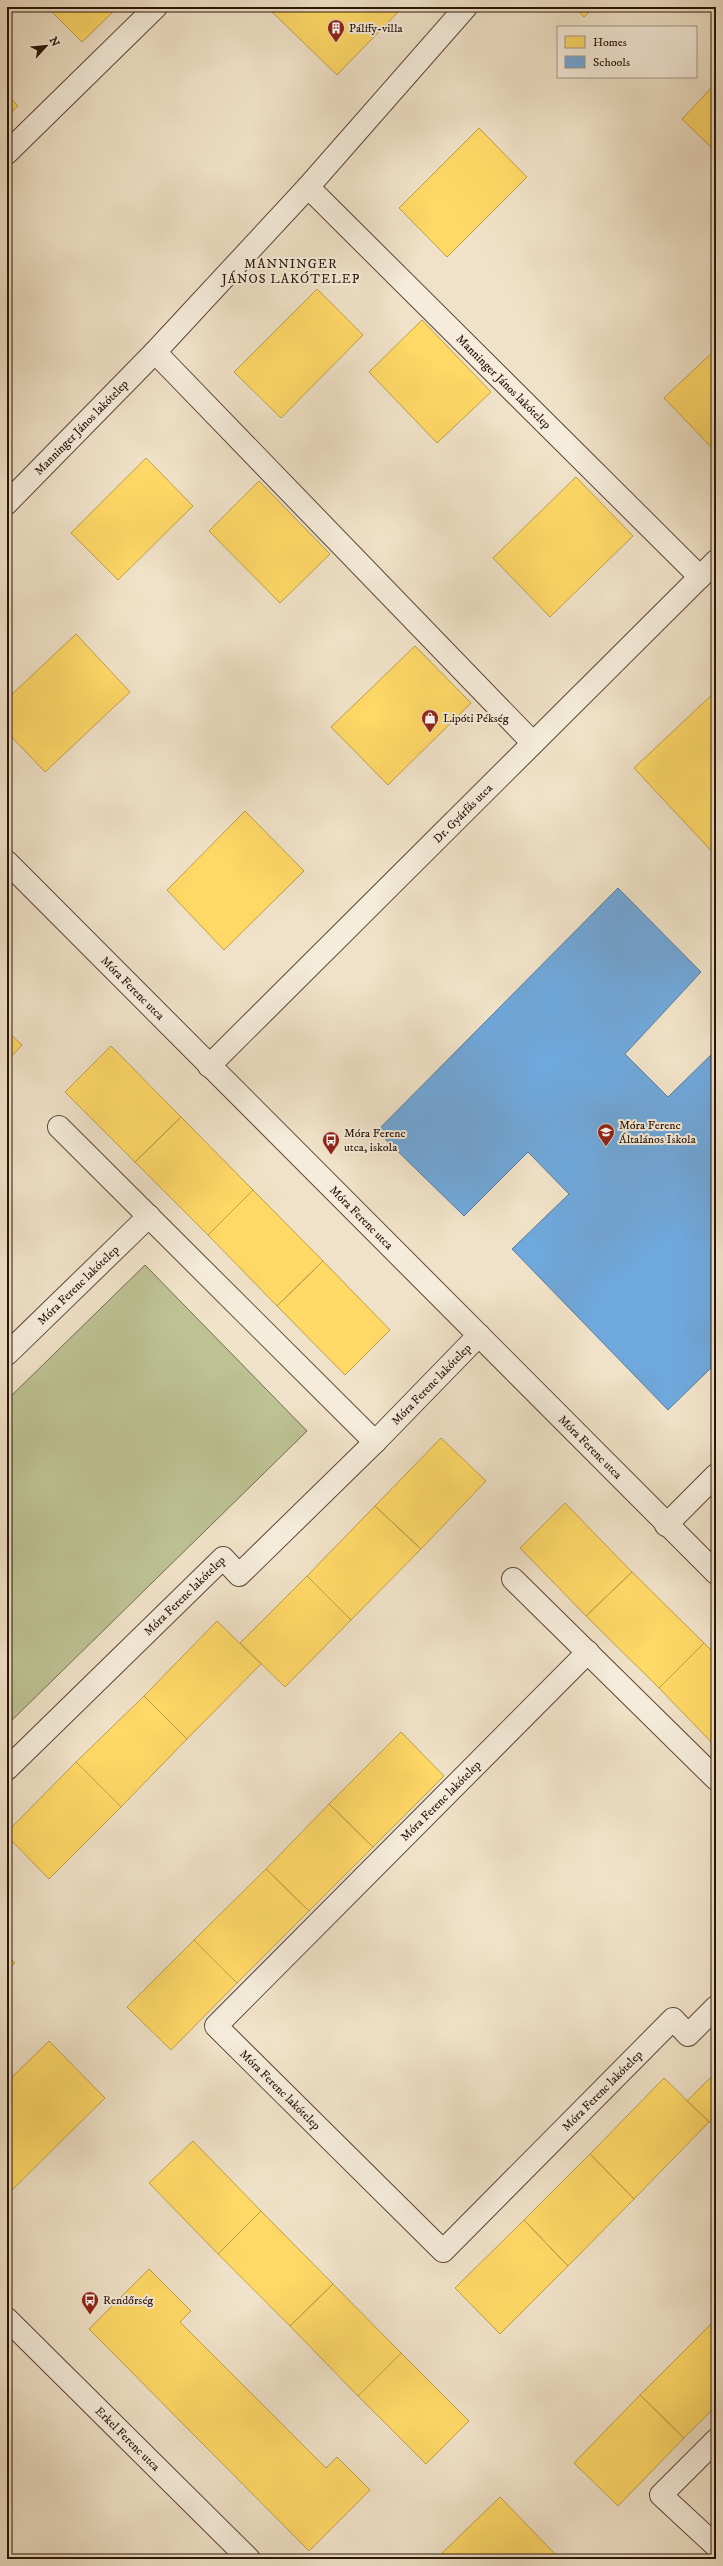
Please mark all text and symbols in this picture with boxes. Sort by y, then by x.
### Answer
building icon: Pálffy-villa [326,18,346,43]
place label: Pálffy-villa [349,21,404,36]
north arrow [26,26,66,66]
legend [557,26,697,78]
text: N [46,35,62,49]
text: Homes [593,35,627,50]
text: Schools [593,55,630,70]
district label: MANNINGER JÁNOS LAKÓTELEP [221,256,360,287]
street label: Manninger János lakótelep [453,331,554,432]
street label: Manninger János lakótelep [31,376,131,478]
shop icon: Lipóti Pékség [420,708,440,733]
place label: Lipóti Pékség [443,711,509,726]
street label: Dr. Gyárfás utca [430,780,496,846]
street label: Móra Ferenc utca [98,953,168,1024]
place label: Móra Ferenc Általános Iskola [619,1118,697,1147]
school or university icon: Móra Ferenc Általános Iskola [596,1122,616,1147]
place label: Móra Ferenc utca, iskola [344,1126,406,1155]
bus stop icon: Móra Ferenc utca, iskola [321,1130,341,1155]
street label: Móra Ferenc utca [326,1182,397,1253]
street label: Móra Ferenc lakótelep [34,1242,122,1328]
street label: Móra Ferenc lakótelep [388,1340,474,1428]
street label: Móra Ferenc utca [555,1412,626,1483]
street label: Móra Ferenc lakótelep [141,1553,228,1639]
street label: Móra Ferenc lakótelep [398,1758,484,1844]
street label: Móra Ferenc lakótelep [237,2046,324,2133]
street label: Móra Ferenc lakótelep [559,2047,645,2134]
bus stop icon: Rendőrség [80,2290,100,2315]
place label: Rendőrség [103,2293,153,2308]
street label: Erkel Ferenc utca [92,2403,164,2475]

